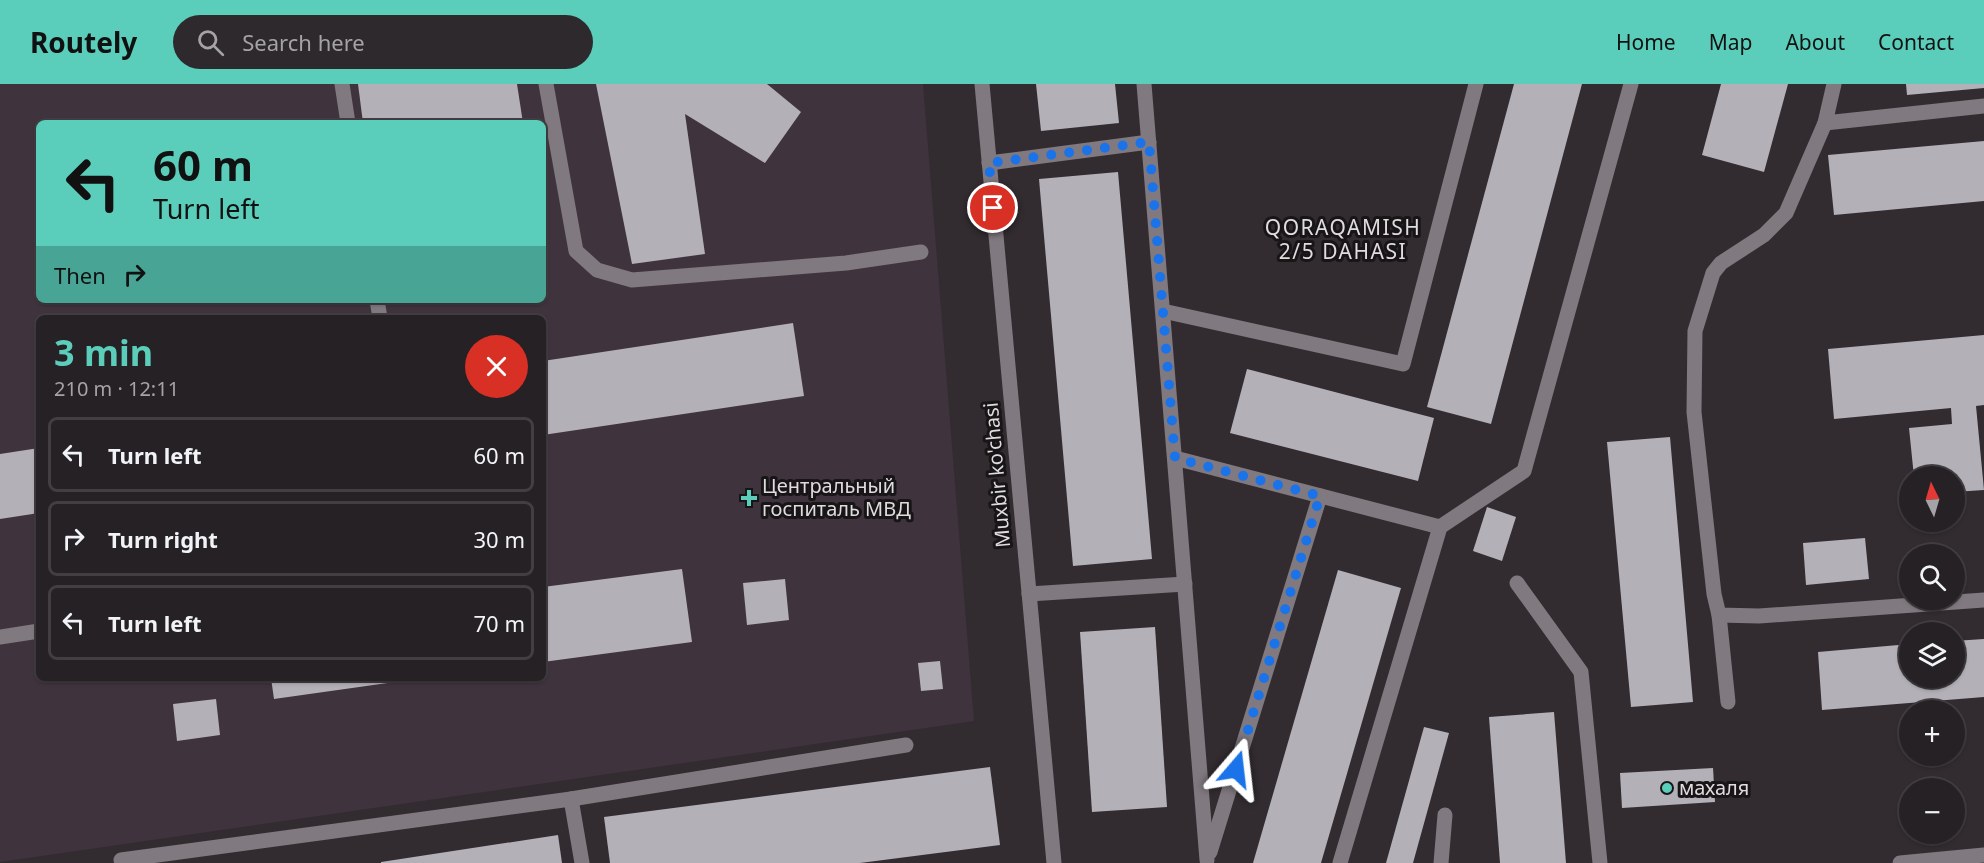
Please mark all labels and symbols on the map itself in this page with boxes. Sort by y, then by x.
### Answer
pin [967,182,1018,233]
district label: QORAQAMISH 2/5 DAHASI [1265,213,1421,265]
street label: Muxbir ko'chasi [977,401,1016,549]
north arrow [1899,466,1965,532]
place label: Центральный госпиталь МВД [762,472,911,522]
marker: Центральный госпиталь МВД [740,489,758,507]
position arrow [1204,737,1268,801]
place label: махаля [1679,774,1749,801]
marker: махаля [1660,781,1674,795]

